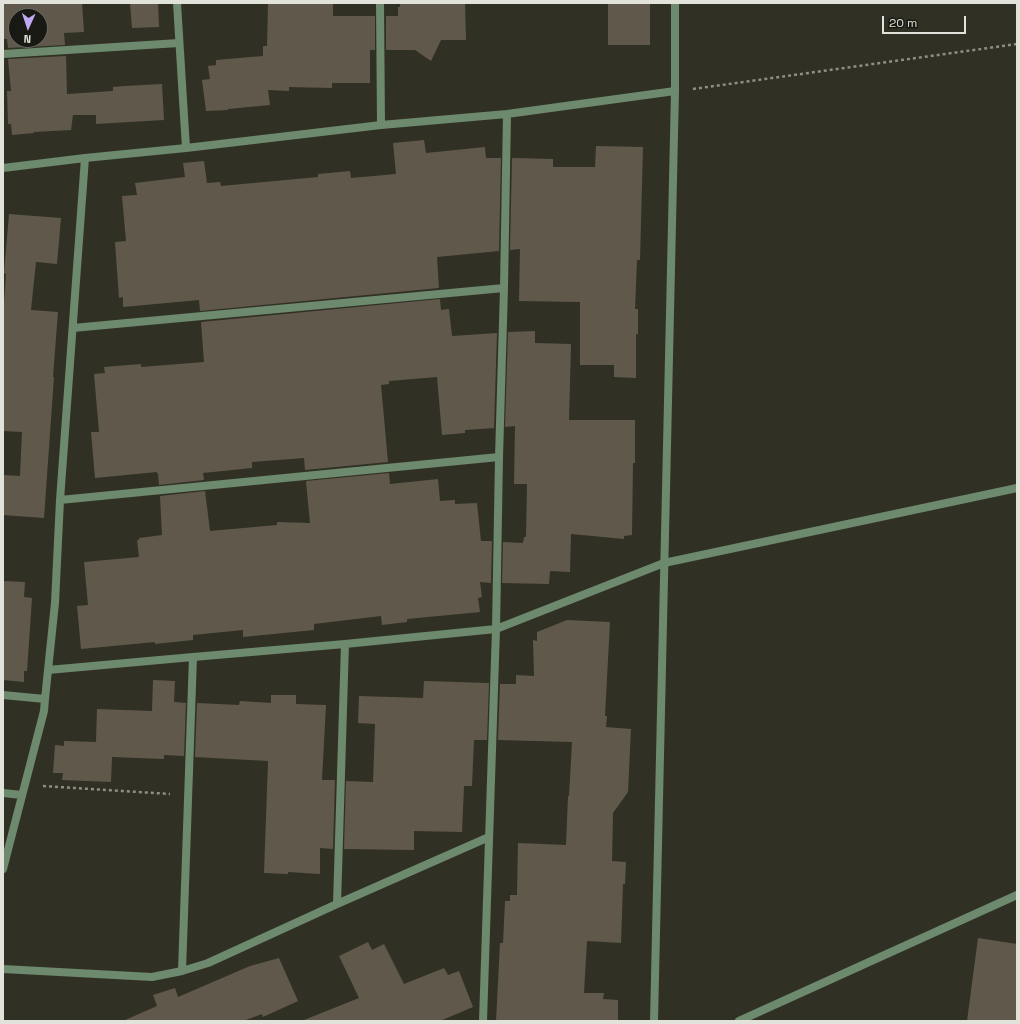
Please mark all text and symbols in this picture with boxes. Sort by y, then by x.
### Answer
north arrow [8,8,48,48]
scale bar [884,8,968,34]
text: 20 m [889,15,917,31]
text: N [23,32,31,46]

